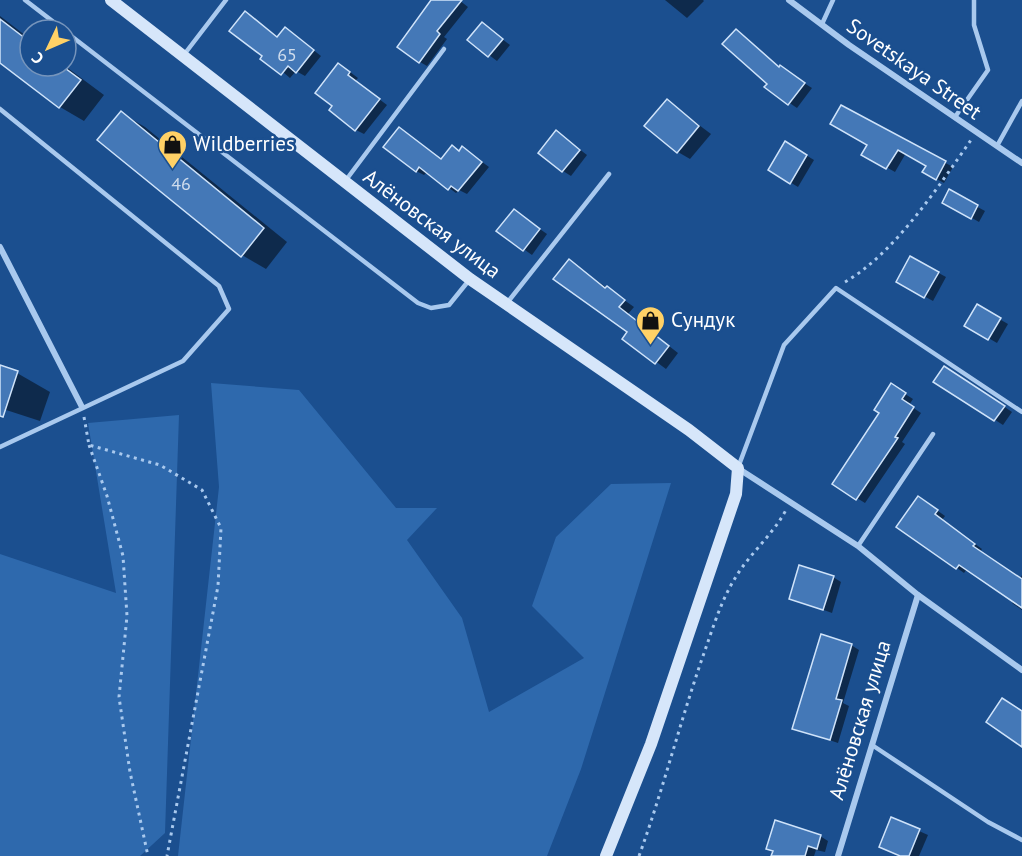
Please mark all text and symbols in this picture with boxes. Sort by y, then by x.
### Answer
street label: Sovetskaya Street [842,12,987,125]
north arrow [18,18,78,78]
house number: 65 [277,43,297,66]
text: С [27,48,48,69]
shop icon: Wildberries [156,128,188,170]
place label: Wildberries [193,130,295,157]
street label: Алёновская улица [358,163,506,284]
house number: 46 [171,172,191,195]
shop icon: Сундук [634,304,666,346]
place label: Сундук [671,306,735,333]
street label: Алёновская улица [822,637,897,803]

